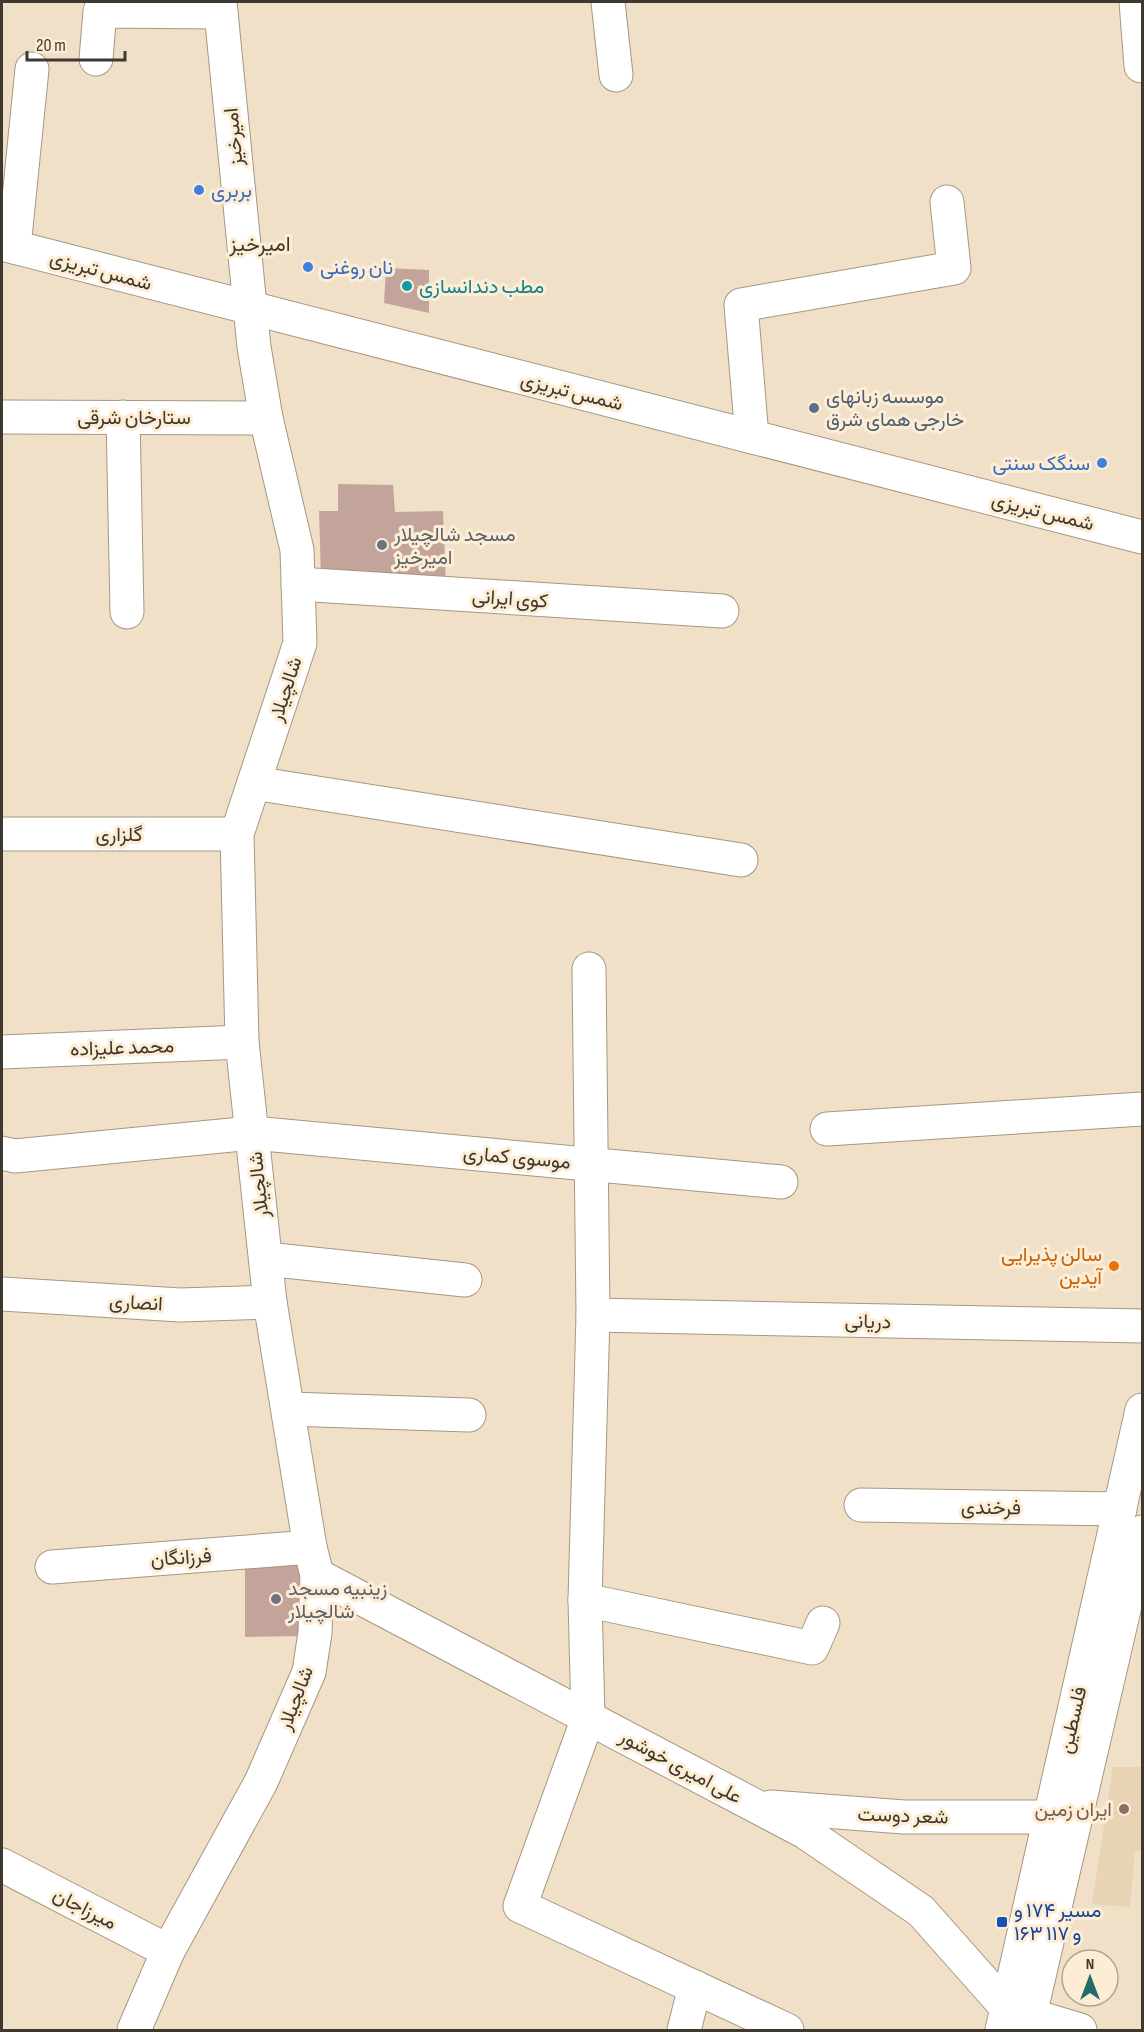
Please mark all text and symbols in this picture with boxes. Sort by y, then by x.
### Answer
scale bar [27,24,124,62]
text: 20 m [36,35,66,56]
street label: امیرخیز [219,107,249,168]
place label: بربری [211,179,252,203]
marker: بربری [192,183,206,197]
district label: امیرخیز [228,232,291,257]
street label: شمس تبریزی [47,246,154,296]
place label: نان روغنی [320,256,393,280]
marker: نان روغنی [301,260,315,274]
place label: مطب دندانسازی [419,275,544,299]
marker: مطب دندانسازی [400,279,414,293]
street label: شمس تبریزی [518,368,625,416]
place label: موسسه زبانهای خارجی همای شرق [826,385,964,432]
marker: موسسه زبانهای خارجی همای شرق [807,401,821,415]
street label: ستارخان شرقی [77,406,191,430]
place label: سنگک سنتی [993,452,1090,476]
marker: سنگک سنتی [1095,456,1109,470]
street label: شمس تبریزی [989,488,1096,536]
place label: مسجد شالچیلار امیرخیز [393,523,516,570]
marker: مسجد شالچیلار امیرخیز [375,538,389,552]
street label: کوی ایرانی [471,584,549,614]
street label: شالچیلار [264,654,309,726]
street label: گلزاری [95,823,143,847]
street label: محمد علیزاده [70,1034,175,1062]
street label: موسوی کماری [462,1141,572,1175]
street label: شالچیلار [244,1150,276,1220]
place label: سالن پذیرایی آیدین [1001,1243,1103,1290]
marker: سالن پذیرایی آیدین [1107,1259,1121,1273]
street label: انصاری [108,1290,163,1316]
street label: دریانی [844,1310,891,1334]
street label: فرخندی [961,1495,1021,1521]
street label: فرزانگان [150,1544,213,1572]
place label: زینبیه مسجد شالچیلار [287,1577,387,1625]
marker: زینبیه مسجد شالچیلار [269,1592,283,1606]
street label: شالچیلار [272,1663,320,1735]
street label: فلسطین [1054,1684,1092,1756]
street label: علی امیری خوشور [614,1724,746,1809]
place label: ایران زمین [1034,1798,1112,1822]
street label: شعر دوست [857,1802,949,1830]
marker: ایران زمین [1117,1802,1131,1816]
street label: میرزاجان [49,1883,120,1935]
place label: مسیر ۱۷۴ و ۱۶۳ و ۱۱۷ [1014,1899,1101,1946]
marker: مسیر ۱۷۴ و ۱۶۳ و ۱۱۷ [995,1915,1009,1929]
north arrow [1060,1948,1120,2008]
text: N [1086,1955,1094,1974]

